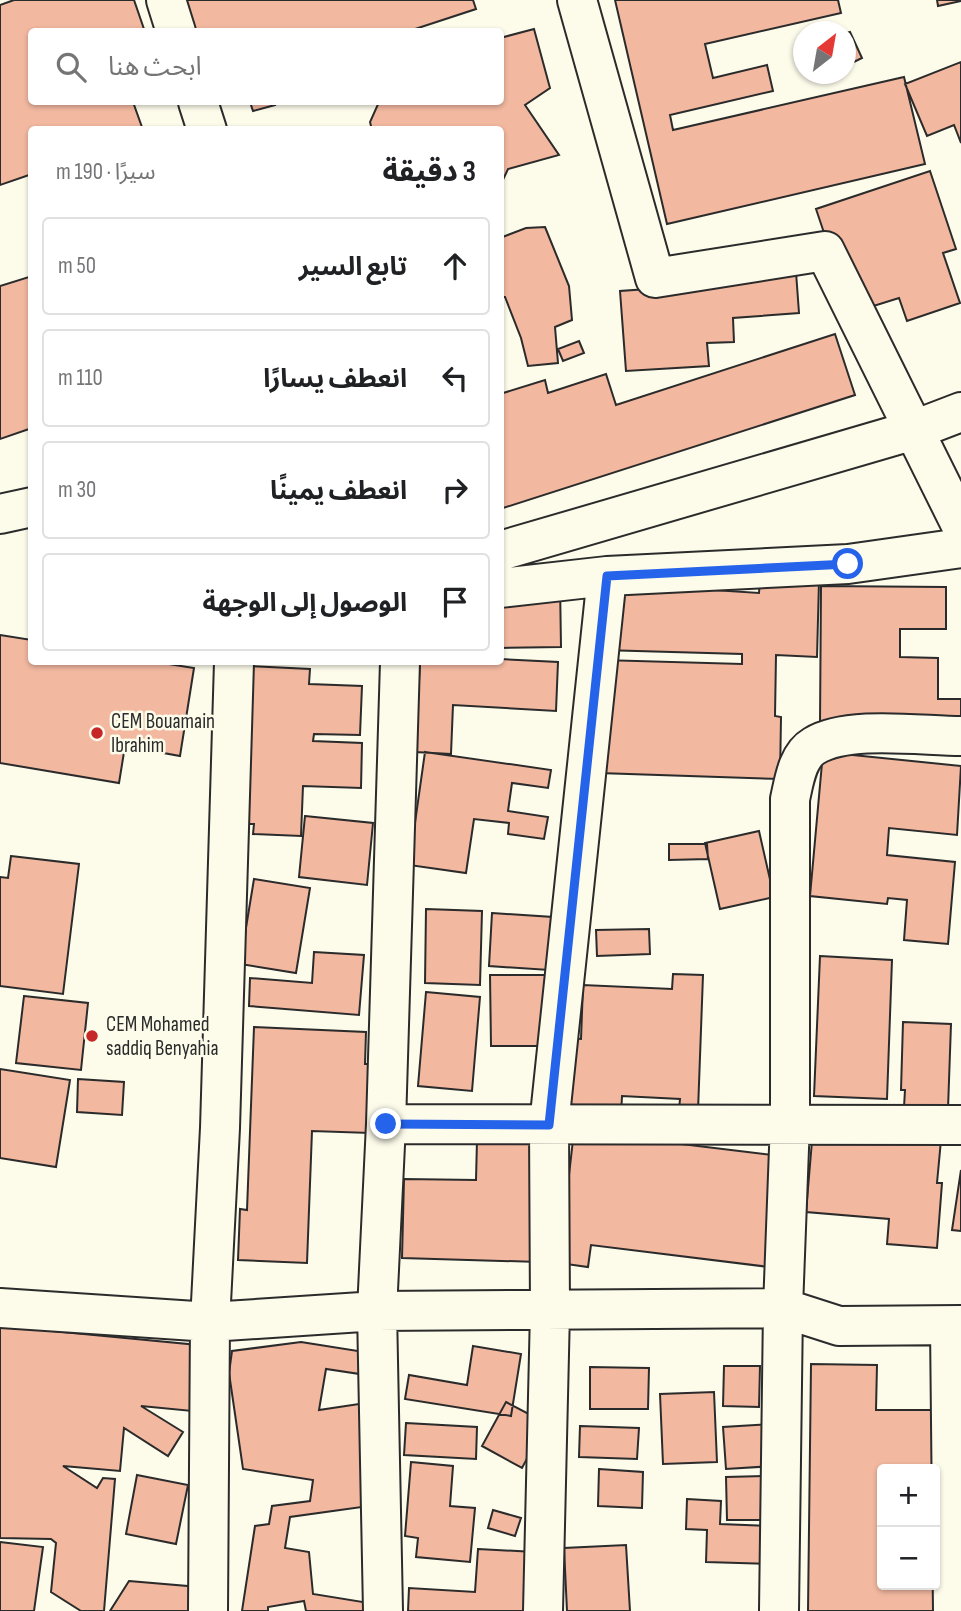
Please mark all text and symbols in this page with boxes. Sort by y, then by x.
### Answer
north arrow [793,21,856,84]
search box [28,28,504,105]
icon: search [52,48,90,86]
text: ابحث هنا [108,52,202,83]
text: 3 دقيقة [382,154,476,190]
text: سيرًا · 190 m [56,158,155,186]
icon: ahead [436,247,474,285]
text: 50 m [58,252,96,280]
text: تابع السير [299,252,407,283]
icon: left [436,359,474,397]
text: 110 m [58,364,103,392]
text: انعطف يسارًا [263,364,407,395]
icon: right [436,471,474,509]
text: 30 m [58,476,96,504]
text: انعطف يمينًا [270,476,407,507]
route start [832,548,863,579]
icon: arrive [436,583,474,621]
text: الوصول إلى الوجهة [203,588,407,619]
place label: CEM Bouamain Ibrahim [111,709,215,758]
marker: CEM Bouamain Ibrahim [89,725,105,741]
place label: CEM Mohamed saddiq Benyahia [106,1012,219,1061]
marker: CEM Mohamed saddiq Benyahia [84,1028,100,1044]
route end [370,1108,401,1139]
map controls [877,1464,940,1590]
button: + [877,1464,940,1527]
button: − [877,1527,940,1590]

